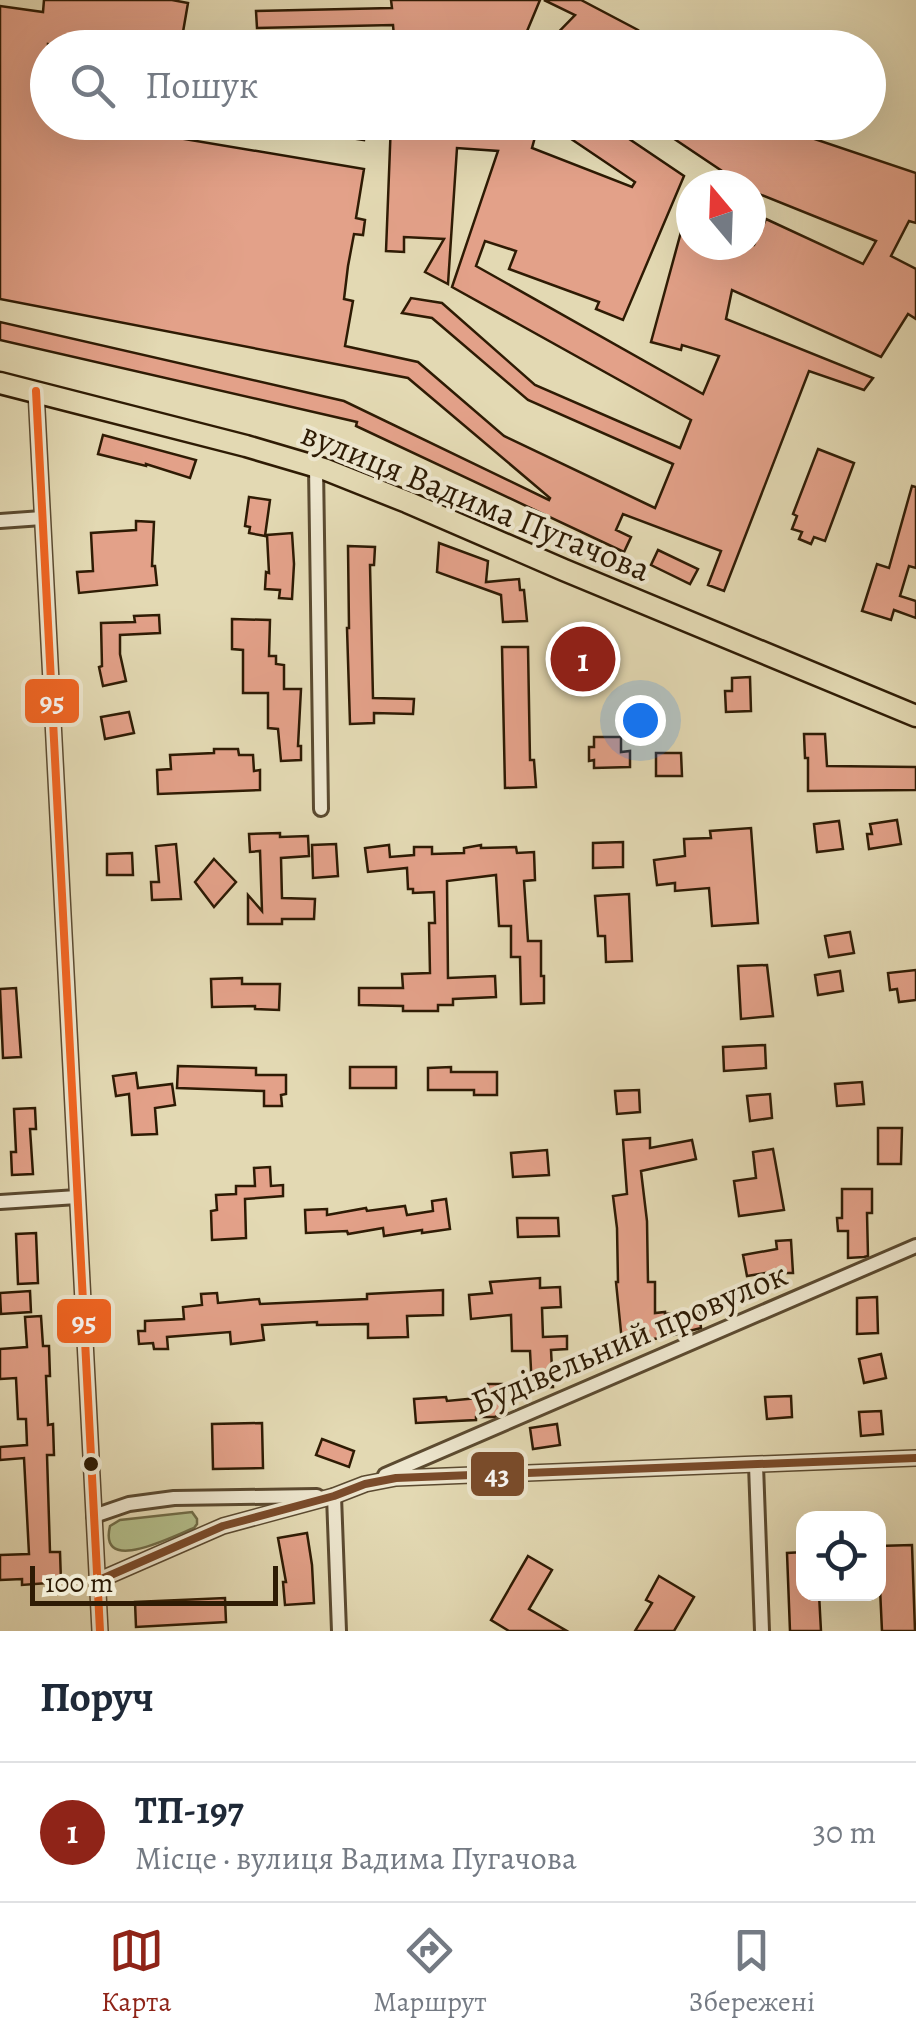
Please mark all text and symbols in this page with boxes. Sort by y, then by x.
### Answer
search box [30,30,886,140]
icon: search [65,58,120,113]
text: Пошук [145,59,258,111]
north arrow [676,170,766,260]
street label: вулиця Вадима Пугачова [294,409,658,593]
pin: 1 [550,622,616,696]
line badge: 95 [23,677,81,725]
text: 95 [40,683,64,721]
your location [615,695,666,746]
street label: Будівельний провулок [464,1250,794,1426]
line badge: 95 [55,1297,113,1345]
text: 95 [72,1303,96,1341]
line badge: 43 [469,1450,526,1498]
unlabelled marker [81,1454,101,1474]
text: 43 [484,1456,510,1494]
map controls [796,1511,886,1601]
button: locate [796,1511,886,1601]
scale bar [30,1561,278,1606]
text: 100 m [45,1564,113,1602]
text: Поруч [40,1668,154,1725]
text: ТП-197 [135,1784,244,1836]
text: 1 [67,1810,78,1854]
text: 30 m [813,1810,876,1854]
text: Місце · вулиця Вадима Пугачова [135,1836,577,1880]
tab: Карта [101,1923,171,2021]
tab: Маршрут [373,1923,487,2021]
tab: Збережені [688,1923,815,2021]

